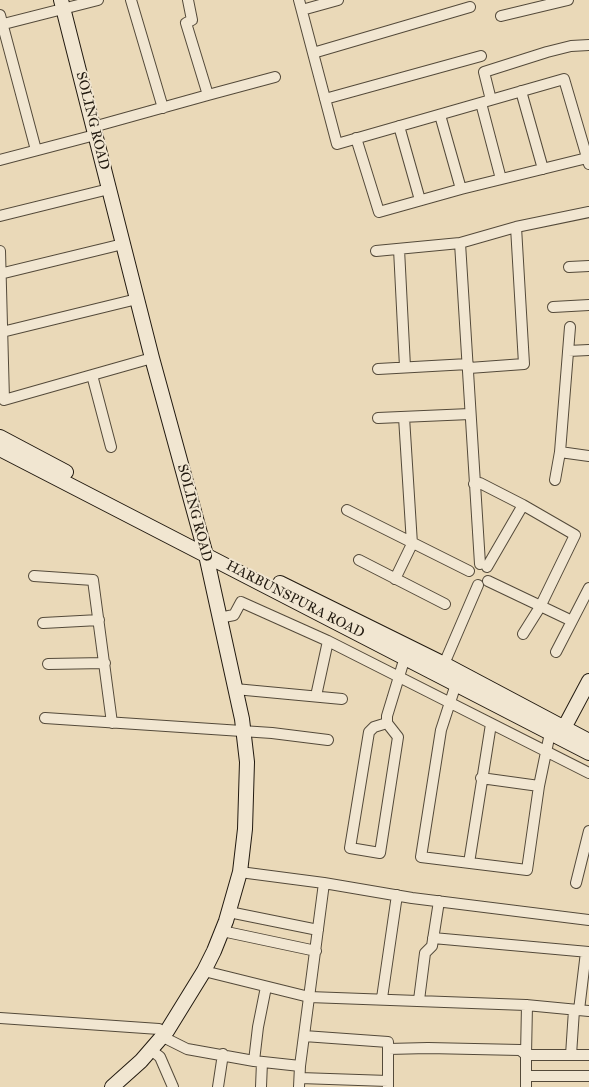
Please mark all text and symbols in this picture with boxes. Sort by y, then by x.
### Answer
street label: SOLING ROAD [72,70,112,172]
street label: SOLING ROAD [173,462,215,564]
street label: HARBUNSPURA ROAD [223,558,367,642]

